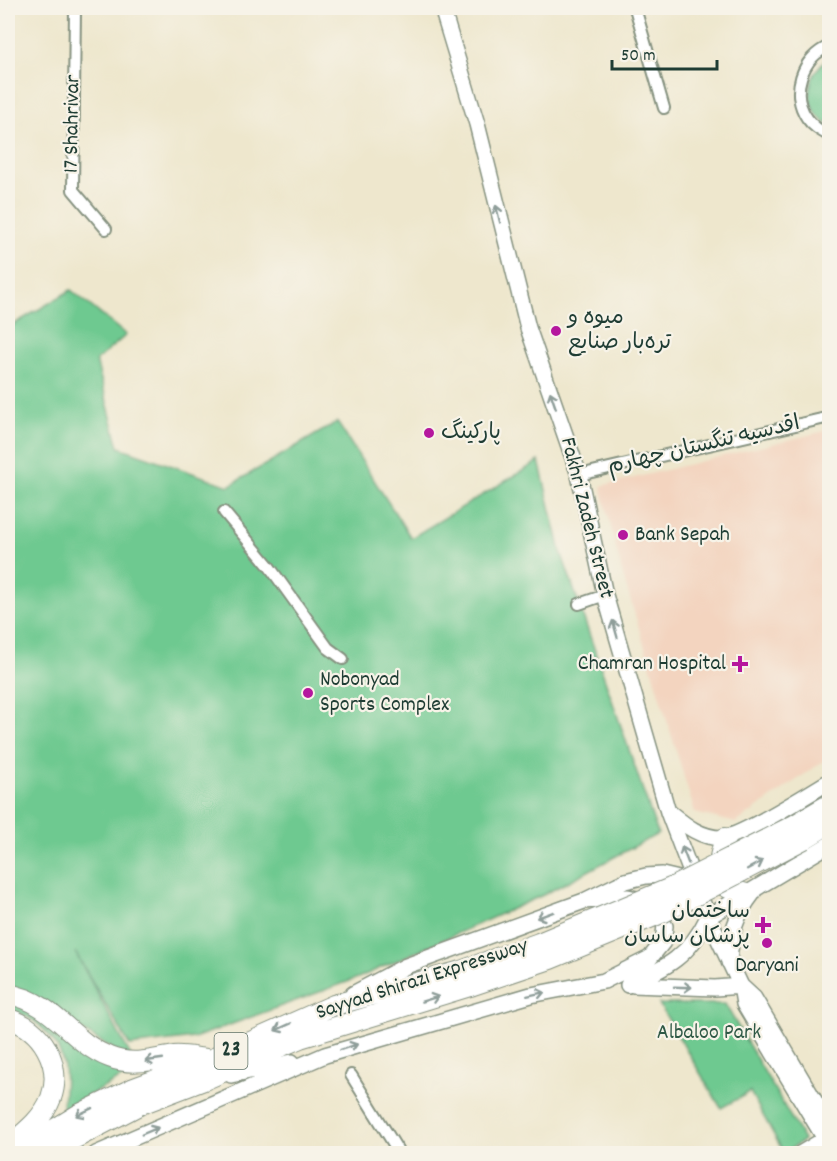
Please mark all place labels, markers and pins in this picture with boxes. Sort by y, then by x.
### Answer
place label: میوه و تره‌بار صنایع [566,303,672,359]
marker: میوه و تره‌بار صنایع [549,324,563,338]
place label: پارکینگ [441,418,501,449]
marker: پارکینگ [422,426,436,440]
place label: Bank Sepah [635,520,730,551]
marker: Bank Sepah [616,528,630,542]
place label: Chamran Hospital [578,649,726,680]
marker: Chamran Hospital [731,655,749,673]
place label: Nobonyad Sports Complex [320,665,449,721]
marker: Nobonyad Sports Complex [301,686,315,700]
place label: ساختمان پزشکان ساسان [624,897,750,953]
marker: ساختمان پزشکان ساسان [754,916,772,934]
marker: Daryani [760,936,774,950]
place label: Daryani [735,951,799,982]

